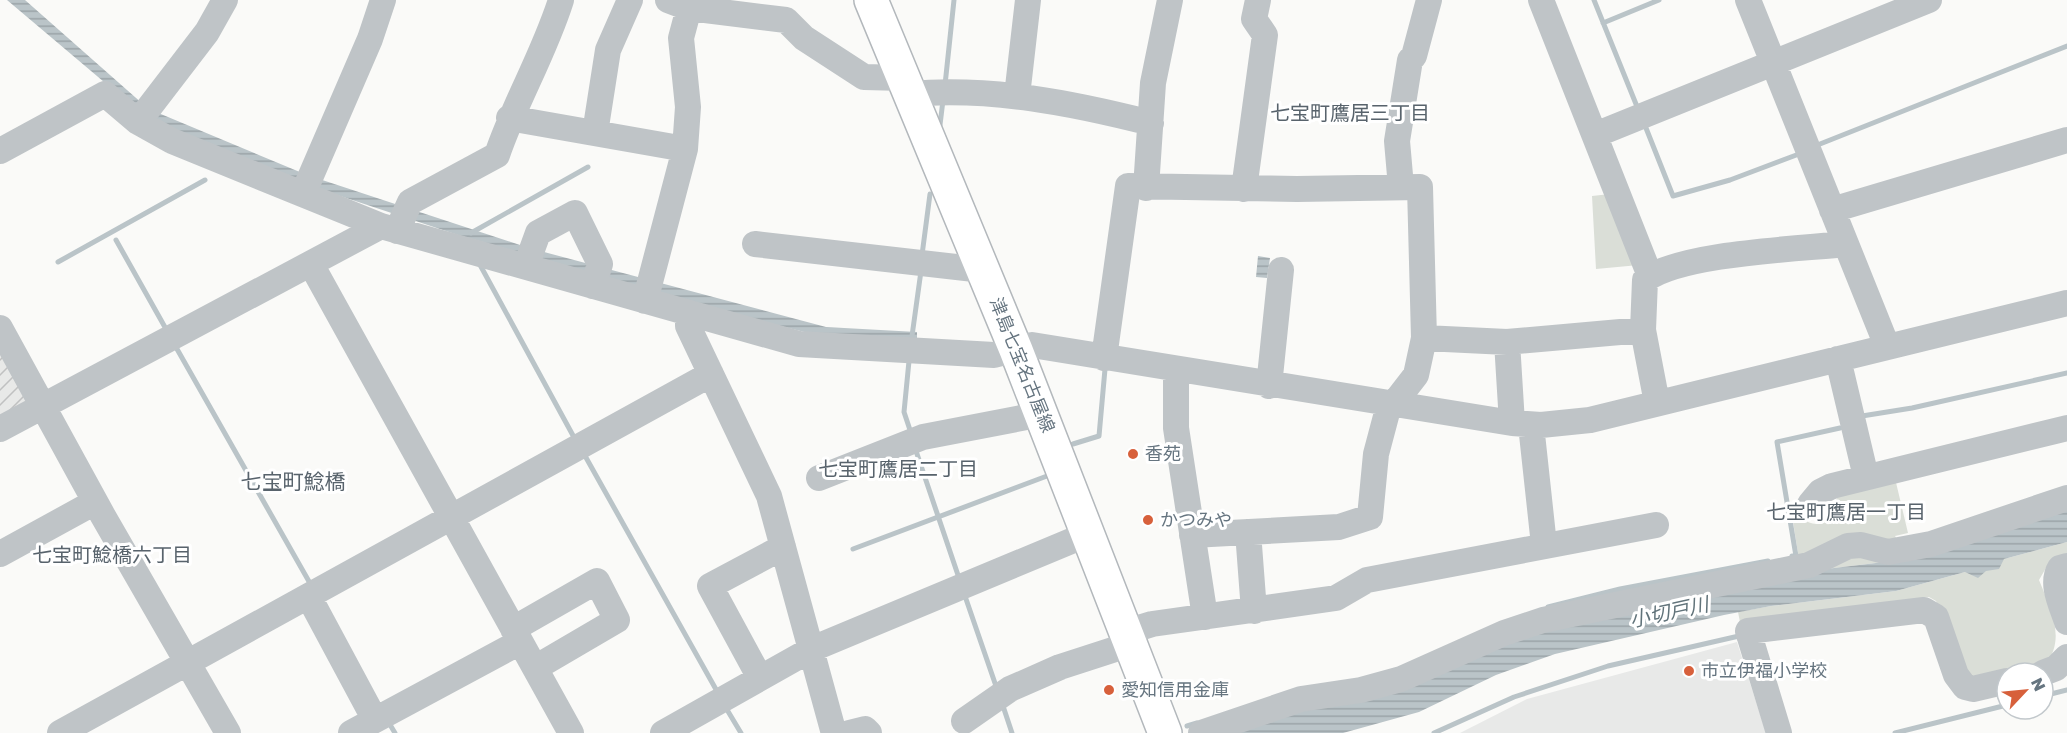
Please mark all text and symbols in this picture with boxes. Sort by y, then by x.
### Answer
district label: 七宝町鷹居三丁目 [1270,100,1430,124]
street label: 津島七宝名古屋線 [986,294,1060,436]
place label: 香苑 [1145,442,1181,464]
marker: 香苑 [1126,447,1140,461]
district label: 七宝町鷹居二丁目 [818,456,978,480]
district label: 七宝町鯰橋 [241,468,346,494]
district label: 七宝町鷹居一丁目 [1766,499,1926,523]
place label: かつみや [1160,508,1232,530]
marker: かつみや [1141,513,1155,527]
district label: 七宝町鯰橋六丁目 [32,542,192,566]
water label: 小切戸川 [1627,591,1712,631]
place label: 市立伊福小学校 [1701,659,1827,681]
north arrow [1995,661,2055,721]
marker: 市立伊福小学校 [1682,664,1696,678]
text: N [2027,675,2050,694]
place label: 愛知信用金庫 [1121,678,1229,700]
marker: 愛知信用金庫 [1102,683,1116,697]

